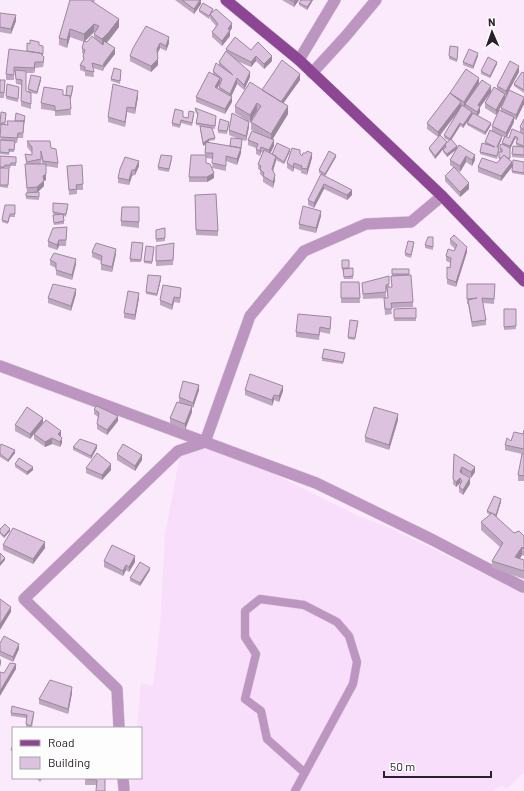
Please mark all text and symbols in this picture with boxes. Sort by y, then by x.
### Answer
north arrow [472,12,512,52]
text: N [488,15,496,28]
legend [12,727,142,779]
text: Road [48,735,75,749]
scale bar [384,753,491,779]
text: Building [48,755,90,769]
text: 50 m [390,759,415,773]

